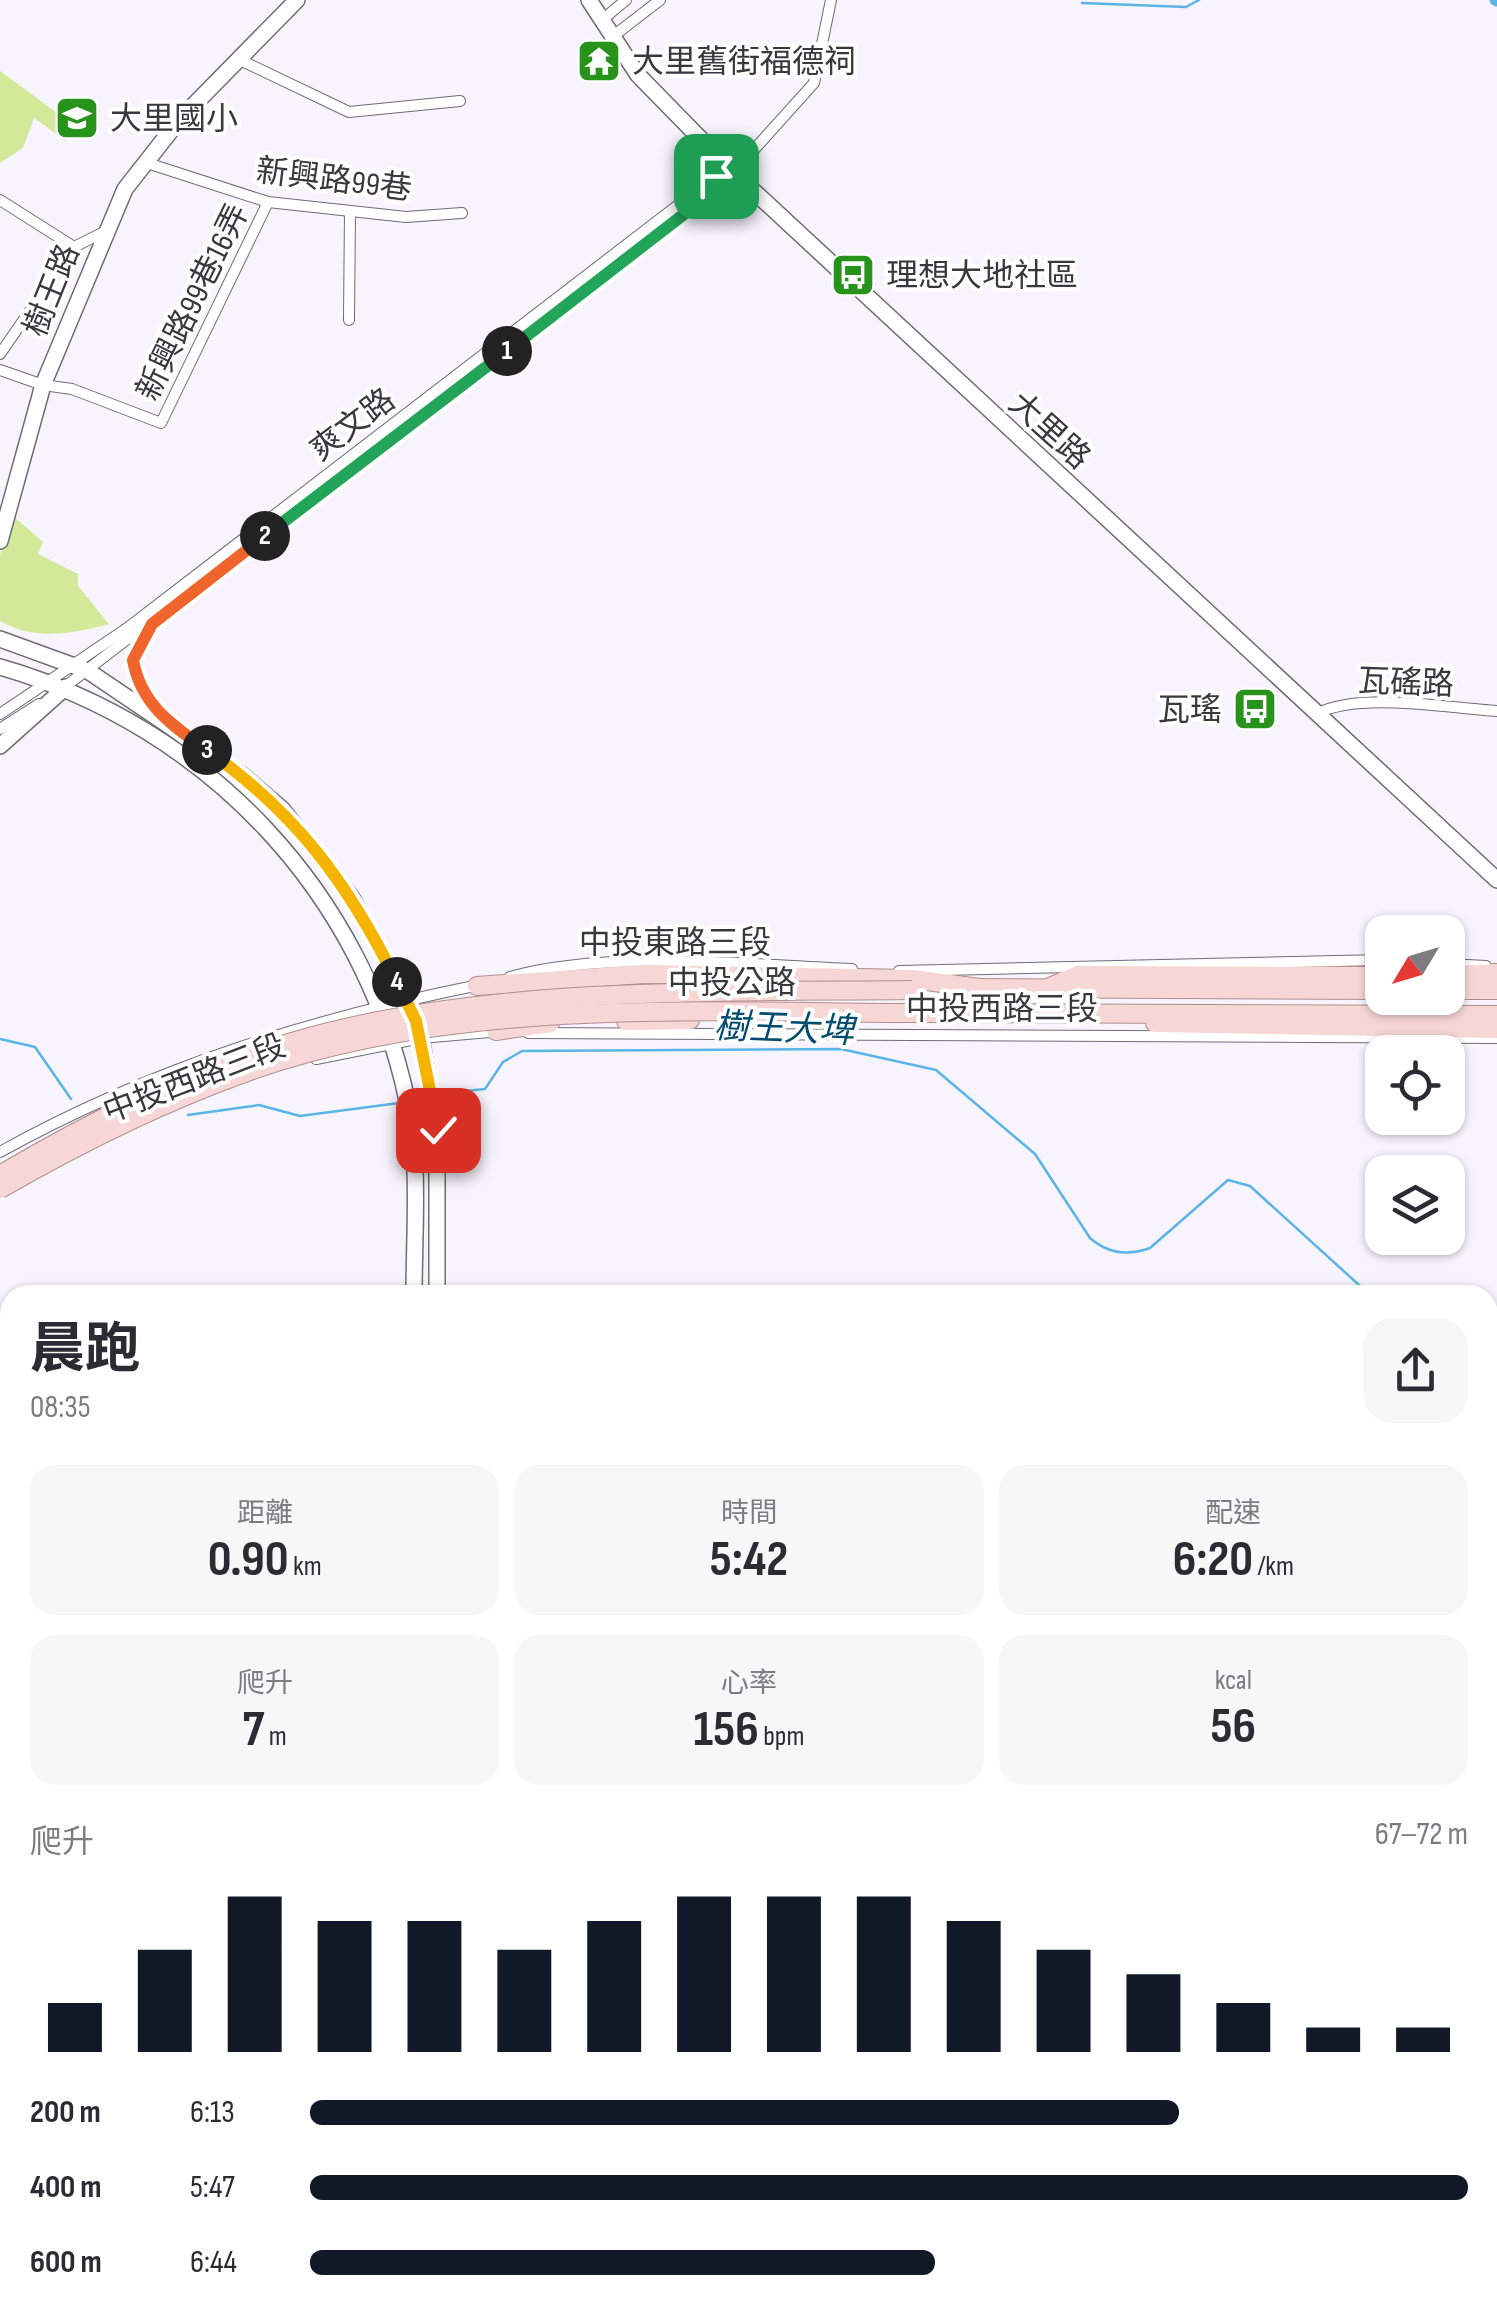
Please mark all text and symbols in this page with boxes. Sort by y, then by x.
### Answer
temple icon: 大里舊街福德祠 [576,38,622,84]
place label: 大里舊街福德祠 [632,43,856,82]
school or university icon: 大里國小 [54,95,100,141]
place label: 大里國小 [110,100,238,139]
pin [674,134,759,219]
icon: arrive [689,149,744,204]
street label: 新興路99巷 [254,152,414,209]
street label: 新興路99巷16弄 [129,198,258,407]
street label: 樹王路 [16,239,88,342]
bus stop icon: 理想大地社區 [830,252,876,298]
place label: 理想大地社區 [886,257,1078,296]
pin: 1 [482,326,532,376]
text: 1 [502,334,512,367]
street label: 爽文路 [303,381,403,470]
street label: 大里路 [1000,384,1098,478]
pin: 2 [240,511,290,561]
text: 2 [259,519,271,552]
street label: 瓦磘路 [1357,662,1455,705]
bus stop icon: 瓦瑤 [1232,686,1278,732]
place label: 瓦瑤 [1158,691,1222,730]
pin: 3 [182,725,232,775]
text: 3 [201,733,213,766]
north arrow [1365,915,1465,1015]
map controls [1365,915,1465,1255]
street label: 中投東路三段 [579,924,771,963]
pin: 4 [372,957,422,1007]
street label: 中投公路 [668,964,796,1003]
text: 4 [390,965,404,998]
street label: 中投西路三段 [906,990,1098,1029]
water label: 樹王大埤 [713,1006,859,1054]
street label: 中投西路三段 [98,1027,291,1132]
button: locate [1365,1035,1465,1135]
pin [396,1088,481,1173]
icon: check [411,1103,466,1158]
button: layers [1365,1155,1465,1255]
text: 晨跑 [30,1317,140,1384]
button: share [1363,1318,1468,1423]
text: 08:35 [30,1388,91,1427]
text: 距離 [237,1497,293,1530]
text: 時間 [721,1497,777,1530]
text: 配速 [1205,1497,1261,1530]
text: 0.90 [208,1530,289,1590]
text: 5:42 [710,1530,788,1590]
text: 6:20 [1173,1530,1253,1590]
text: km [289,1550,322,1583]
text: /km [1253,1550,1294,1583]
text: kcal [1215,1664,1252,1697]
text: 爬升 [237,1667,293,1700]
text: 心率 [721,1667,777,1700]
text: 56 [1211,1697,1256,1757]
text: 7 [243,1700,264,1760]
text: 156 [694,1700,759,1760]
text: m [264,1720,287,1753]
text: bpm [759,1720,804,1753]
text: 67–72 m [1375,1815,1468,1854]
text: 爬升 [30,1823,94,1862]
text: 200 m [30,2093,101,2132]
text: 6:13 [190,2093,235,2132]
text: 400 m [30,2168,102,2207]
text: 5:47 [190,2168,235,2207]
text: 600 m [30,2243,102,2282]
text: 6:44 [190,2243,237,2282]

